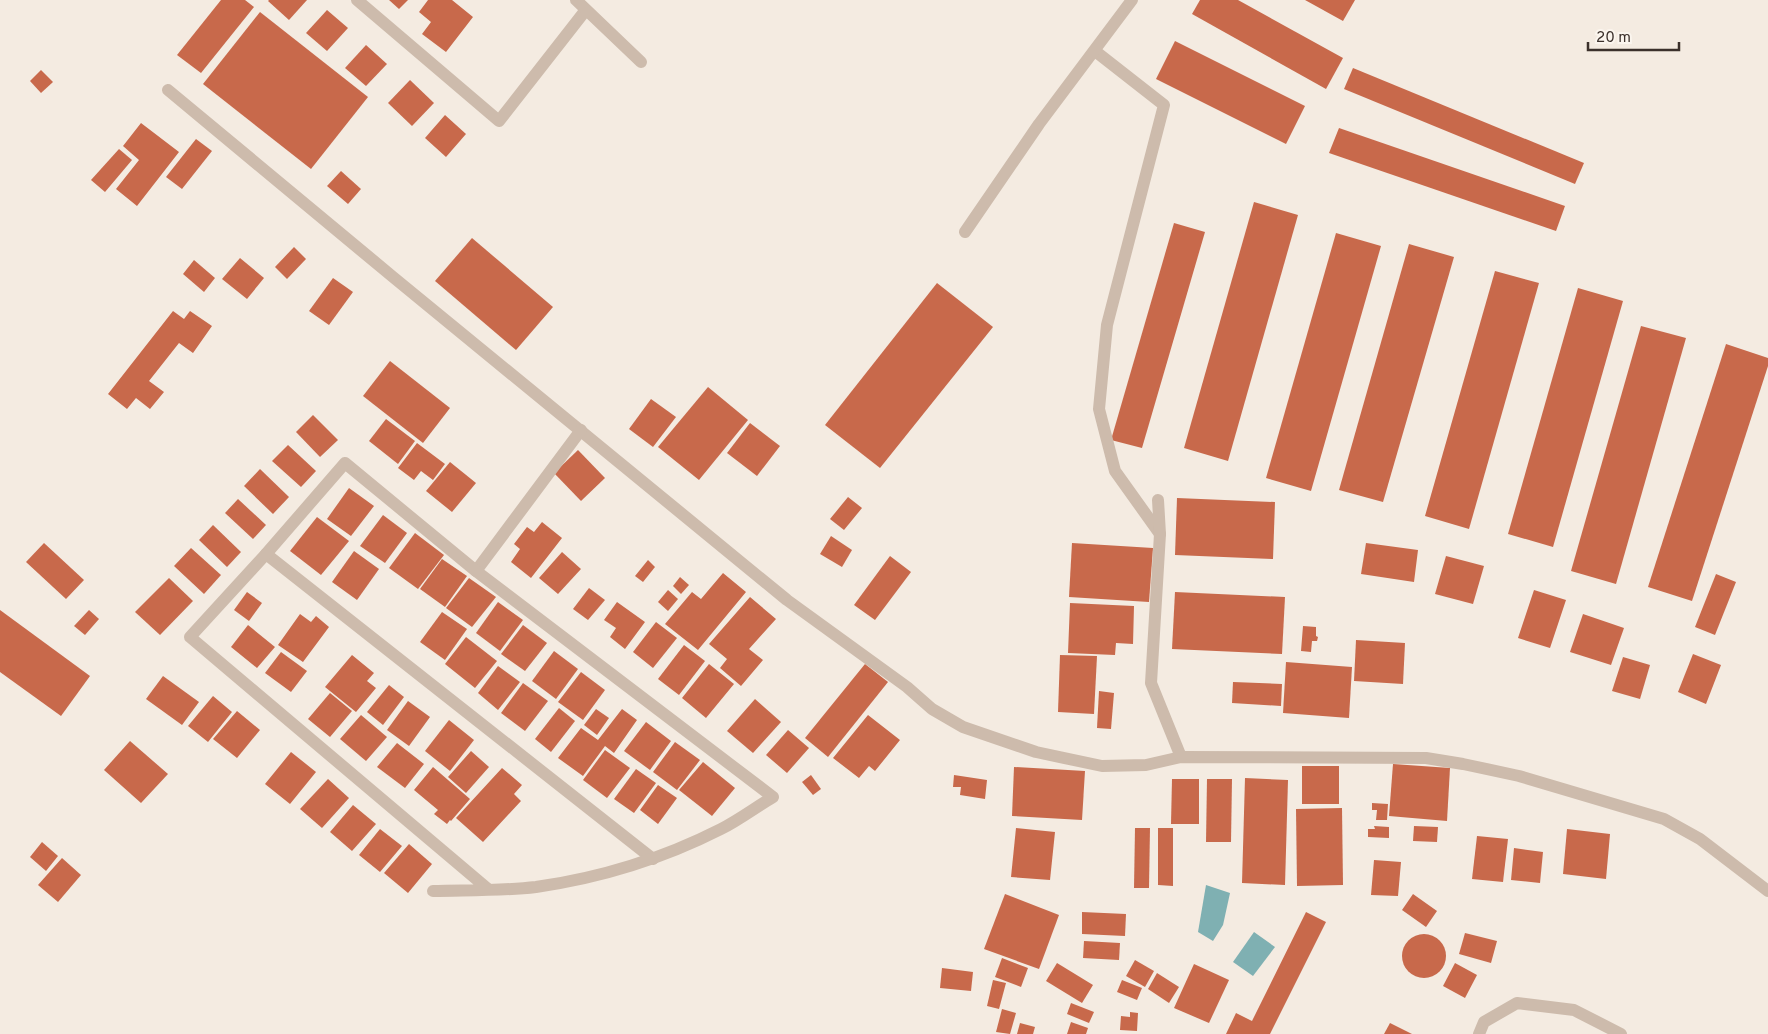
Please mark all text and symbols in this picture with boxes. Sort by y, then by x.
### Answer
scale bar [1588,20,1679,52]
text: 20 m [1596,29,1631,48]

